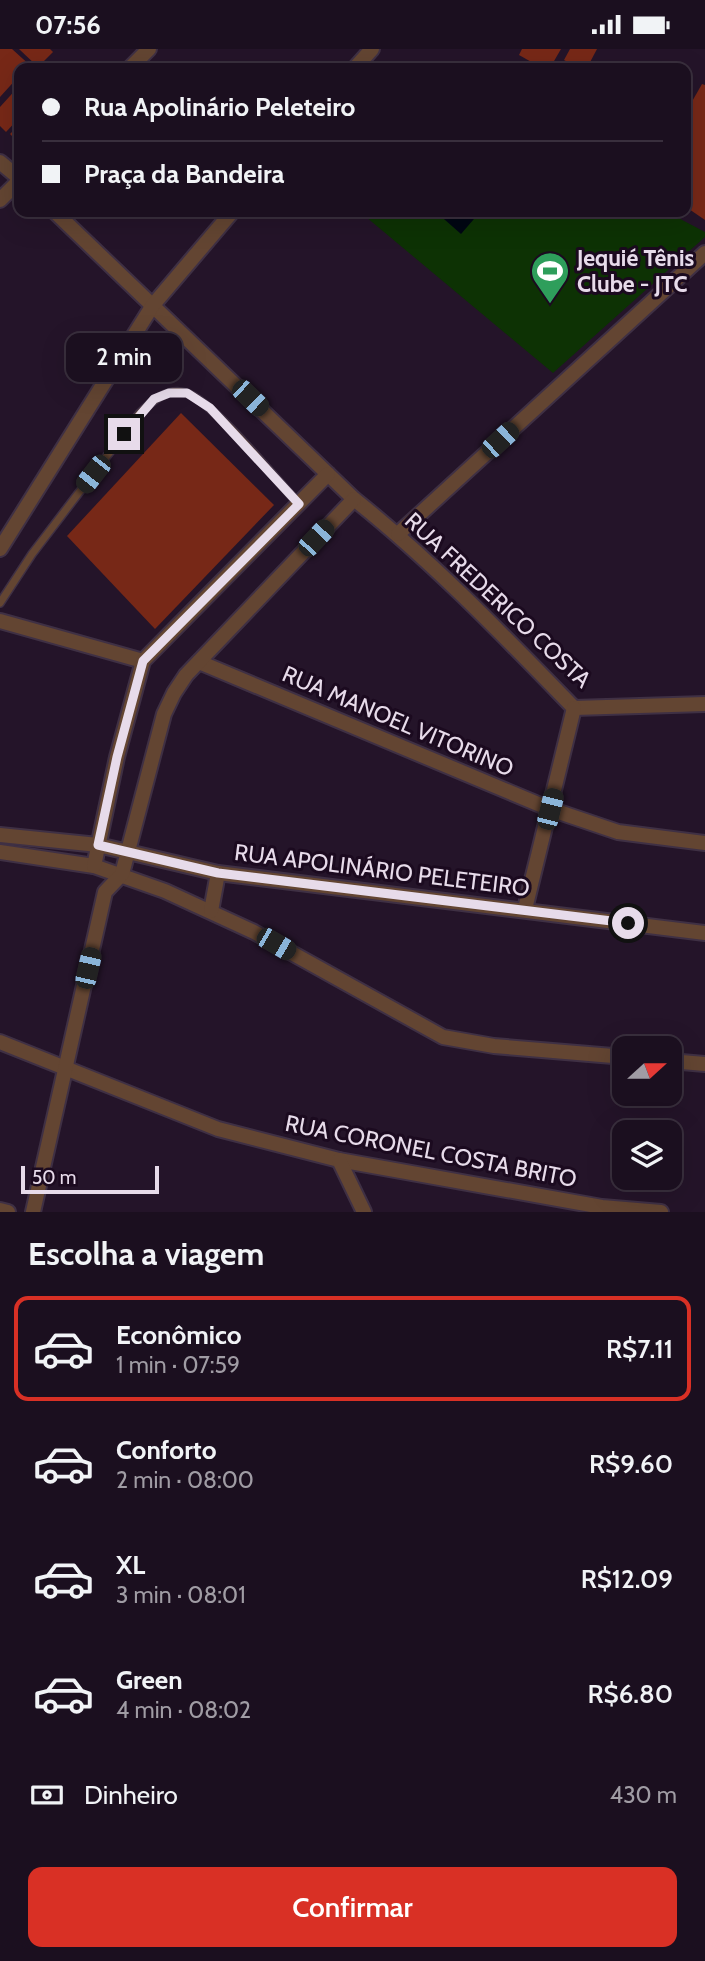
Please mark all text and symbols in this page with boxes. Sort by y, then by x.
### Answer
text: 07:56 [35,9,101,41]
text: Rua Apolinário Peleteiro [84,91,355,123]
text: Praça da Bandeira [84,158,284,190]
place label: Jequié Tênis Clube - JTC [576,244,695,298]
sports icon: Jequié Tênis Clube - JTC [529,250,571,305]
callout: 2 min [66,333,182,381]
text: 2 min [96,343,152,371]
car [228,376,273,420]
route end [108,418,140,450]
car [478,418,523,462]
car [72,451,115,497]
street label: RUA FREDERICO COSTA [399,506,597,694]
car [294,515,339,561]
street label: RUA MANOEL VITORINO [278,660,518,782]
car [535,786,566,832]
street label: RUA APOLINÁRIO PELETEIRO [233,837,531,902]
route start [612,907,644,939]
car [253,924,300,964]
car [74,945,103,991]
north arrow [612,1036,682,1106]
map controls [612,1036,682,1190]
street label: RUA CORONEL COSTA BRITO [283,1109,579,1193]
button: layers [612,1120,682,1190]
scale bar [21,1163,159,1195]
text: 50 m [32,1166,76,1189]
text: Escolha a viagem [28,1234,264,1273]
icon: car [32,1317,95,1380]
text: Econômico [116,1319,242,1351]
text: R$7.11 [606,1333,673,1365]
text: 1 min · 07:59 [116,1351,240,1379]
icon: car [32,1432,95,1495]
text: Conforto [116,1434,217,1466]
text: R$9.60 [589,1448,673,1480]
text: 2 min · 08:00 [116,1466,254,1494]
icon: car [32,1547,95,1610]
text: XL [116,1549,145,1581]
text: R$12.09 [581,1563,673,1595]
text: 3 min · 08:01 [116,1581,246,1609]
icon: car [32,1662,95,1725]
text: Green [116,1664,183,1696]
text: R$6.80 [588,1678,673,1710]
text: 4 min · 08:02 [116,1696,251,1724]
icon: cash [28,1776,66,1814]
text: Dinheiro [84,1779,178,1811]
text: 430 m [610,1781,677,1809]
button: Confirmar [28,1867,677,1947]

